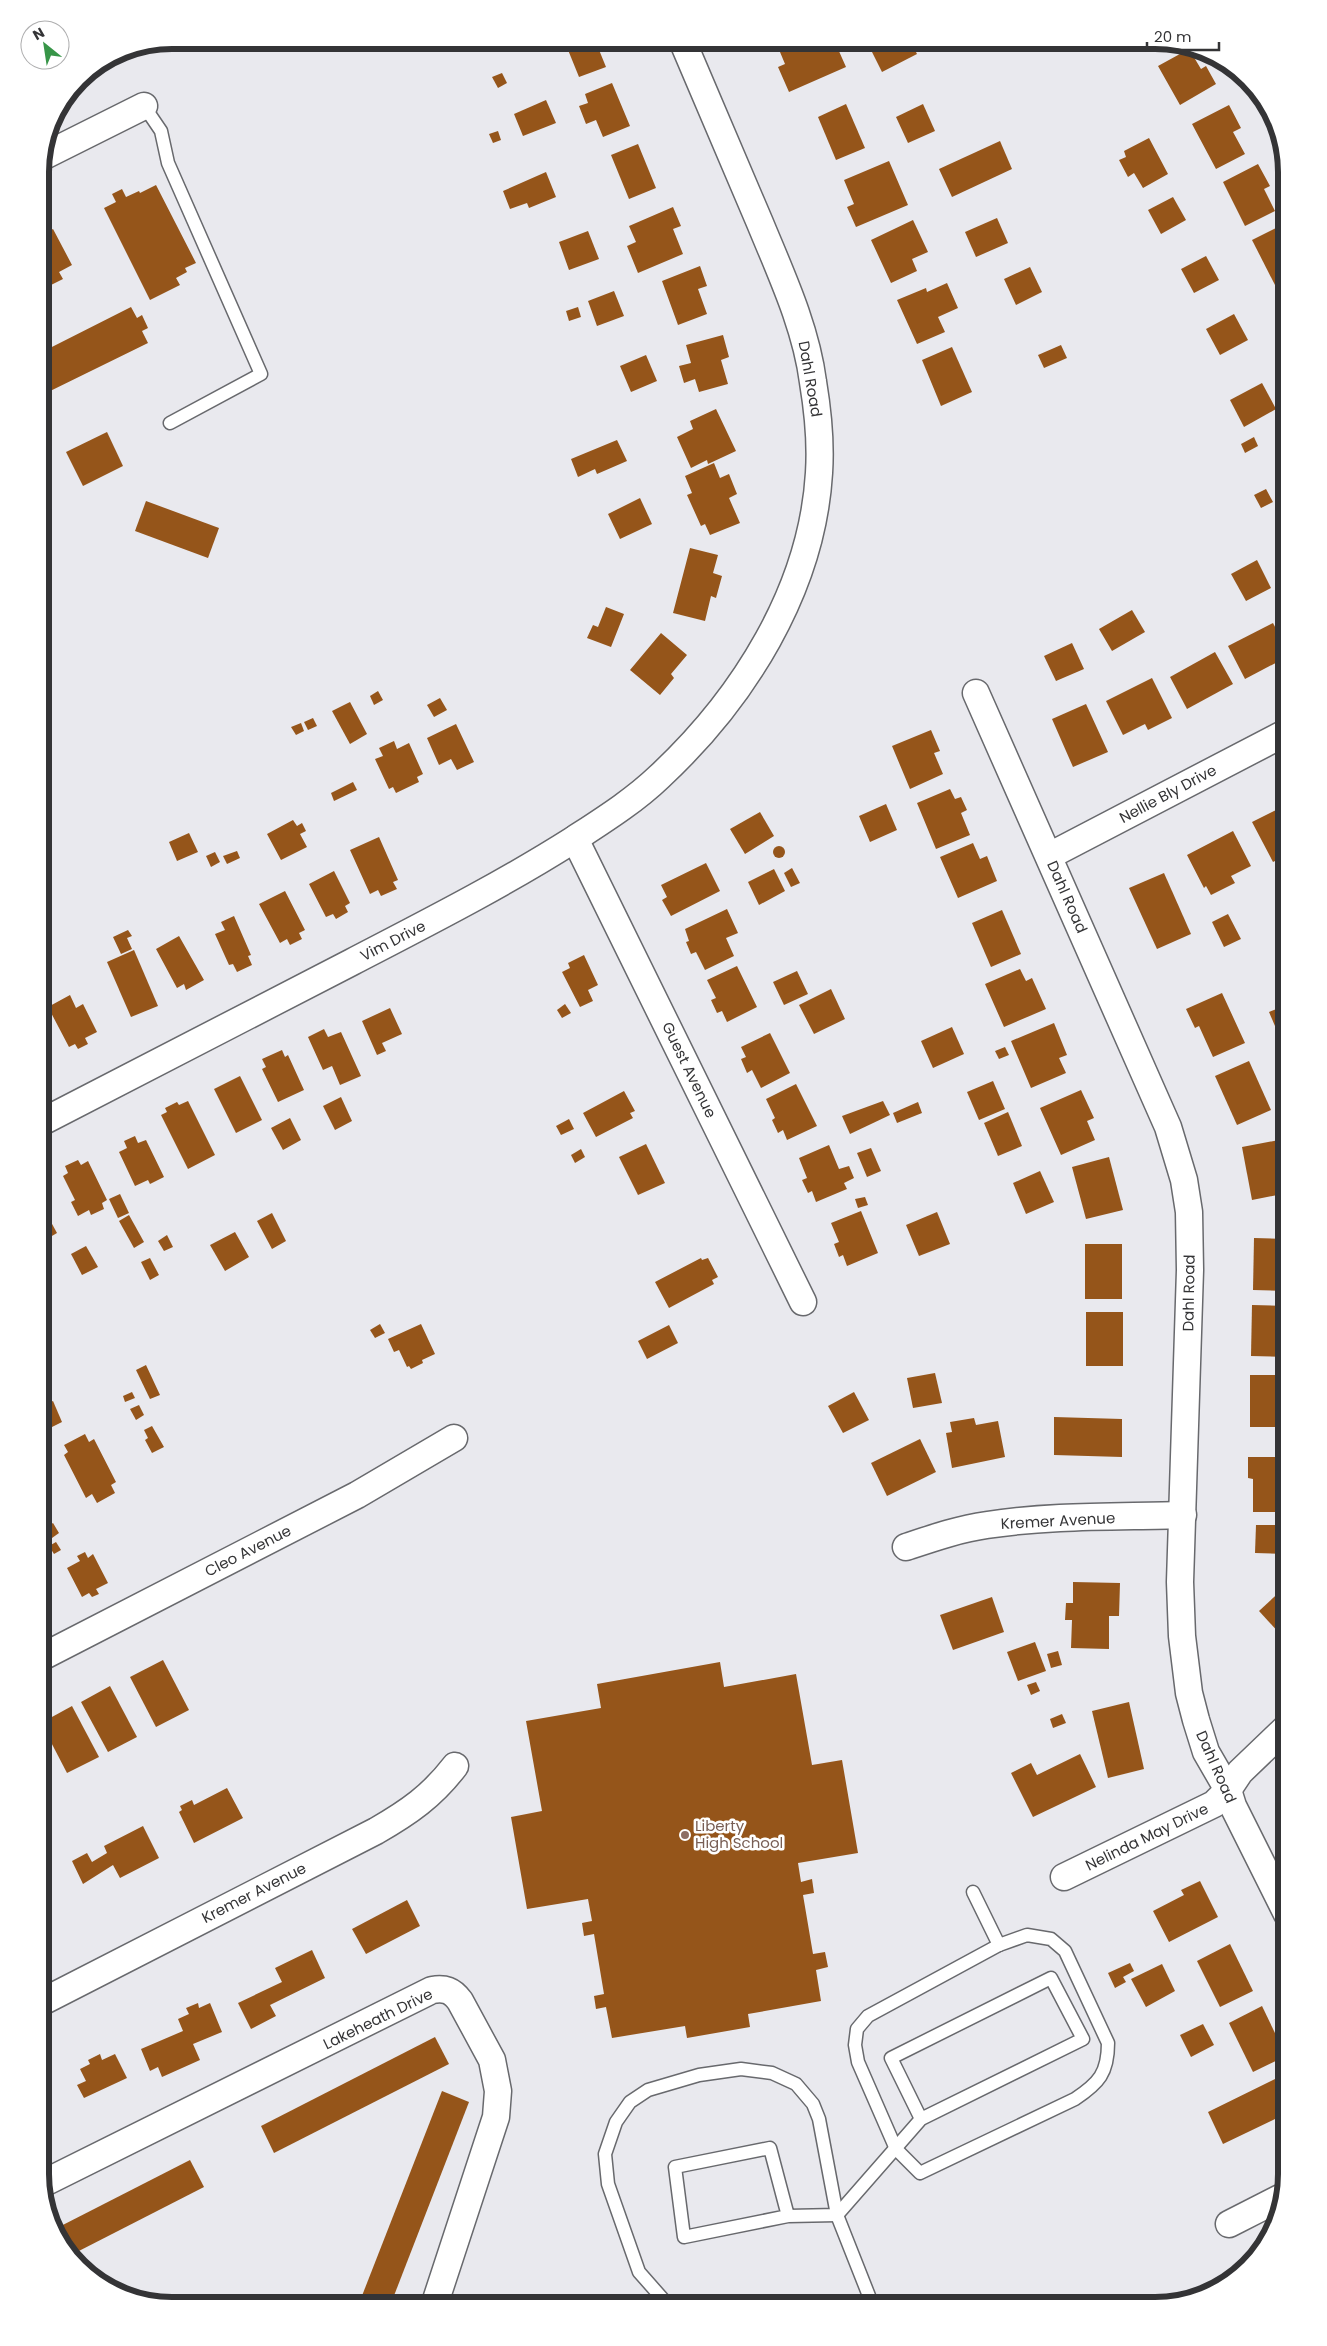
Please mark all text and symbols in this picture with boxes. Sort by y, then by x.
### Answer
north arrow [20,20,70,70]
scale bar [1147,20,1220,52]
text: N [29,22,48,45]
text: 20 m [1154,26,1192,47]
street label: Dahl Road [793,339,828,419]
street label: Nellie Bly Drive [1116,759,1220,828]
street label: Dahl Road [1042,857,1093,936]
street label: Vim Drive [356,915,429,966]
street label: Guest Avenue [657,1018,722,1121]
street label: Dahl Road [1177,1254,1200,1332]
street label: Kremer Avenue [1000,1507,1116,1534]
street label: Cleo Avenue [201,1520,295,1581]
street label: Dahl Road [1191,1727,1242,1806]
street label: Nelinda May Drive [1082,1798,1212,1875]
place label: Liberty High School [695,1815,783,1853]
marker: Liberty High School [679,1829,691,1841]
street label: Kremer Avenue [198,1857,310,1928]
street label: Lakeheath Drive [320,1983,436,2054]

